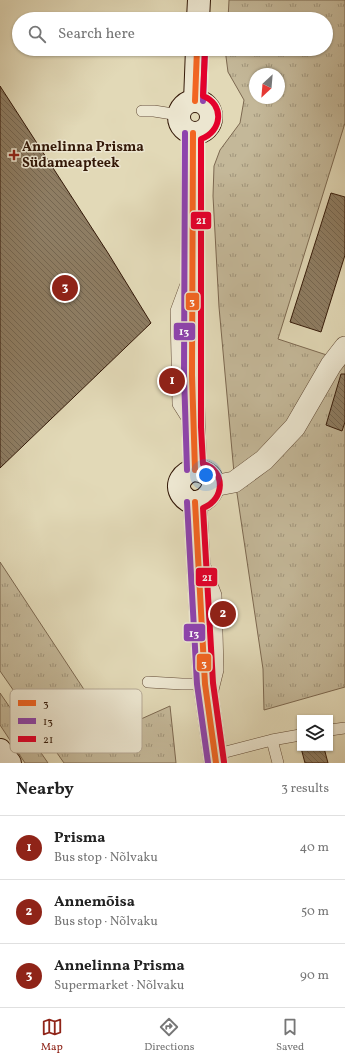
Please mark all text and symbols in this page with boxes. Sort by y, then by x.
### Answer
search box [12,12,333,56]
icon: search [26,23,48,45]
text: Search here [58,24,135,45]
north arrow [249,68,285,104]
place label: Annelinna Prisma Südameapteek [22,138,144,173]
marker: Annelinna Prisma Südameapteek [9,150,19,160]
line badge: 21 [190,211,212,230]
text: 21 [196,214,206,229]
pin: 3 [52,273,78,303]
line badge: 3 [185,292,200,311]
text: 3 [189,295,195,310]
line badge: 13 [173,322,196,341]
text: 13 [179,325,189,340]
pin: 1 [159,366,185,396]
your location [196,465,216,485]
line badge: 21 [195,567,218,587]
text: 21 [202,571,212,586]
pin: 2 [210,599,236,629]
line badge: 13 [183,623,206,642]
text: 13 [189,627,199,642]
line badge: 3 [196,653,212,672]
text: 3 [201,657,207,672]
legend [10,689,142,753]
text: 3 [43,697,49,712]
text: 13 [43,715,53,730]
map controls [297,715,333,751]
button: layers [297,715,333,751]
text: 21 [43,733,53,748]
text: Nearby [16,778,74,801]
text: 3 results [281,780,329,798]
text: Prisma [54,828,105,849]
text: 1 [26,839,32,857]
text: 40 m [300,839,329,857]
text: Bus stop · Nõlvaku [54,849,158,867]
text: Annemõisa [54,892,135,913]
text: 2 [26,903,32,921]
text: 50 m [301,903,329,921]
text: Bus stop · Nõlvaku [54,913,158,931]
text: Annelinna Prisma [54,956,185,977]
text: 3 [26,967,32,985]
text: 90 m [300,967,329,985]
text: Supermarket · Nõlvaku [54,977,184,995]
tab: Map [41,1016,63,1055]
tab: Directions [144,1016,195,1055]
tab: Saved [276,1016,304,1055]

